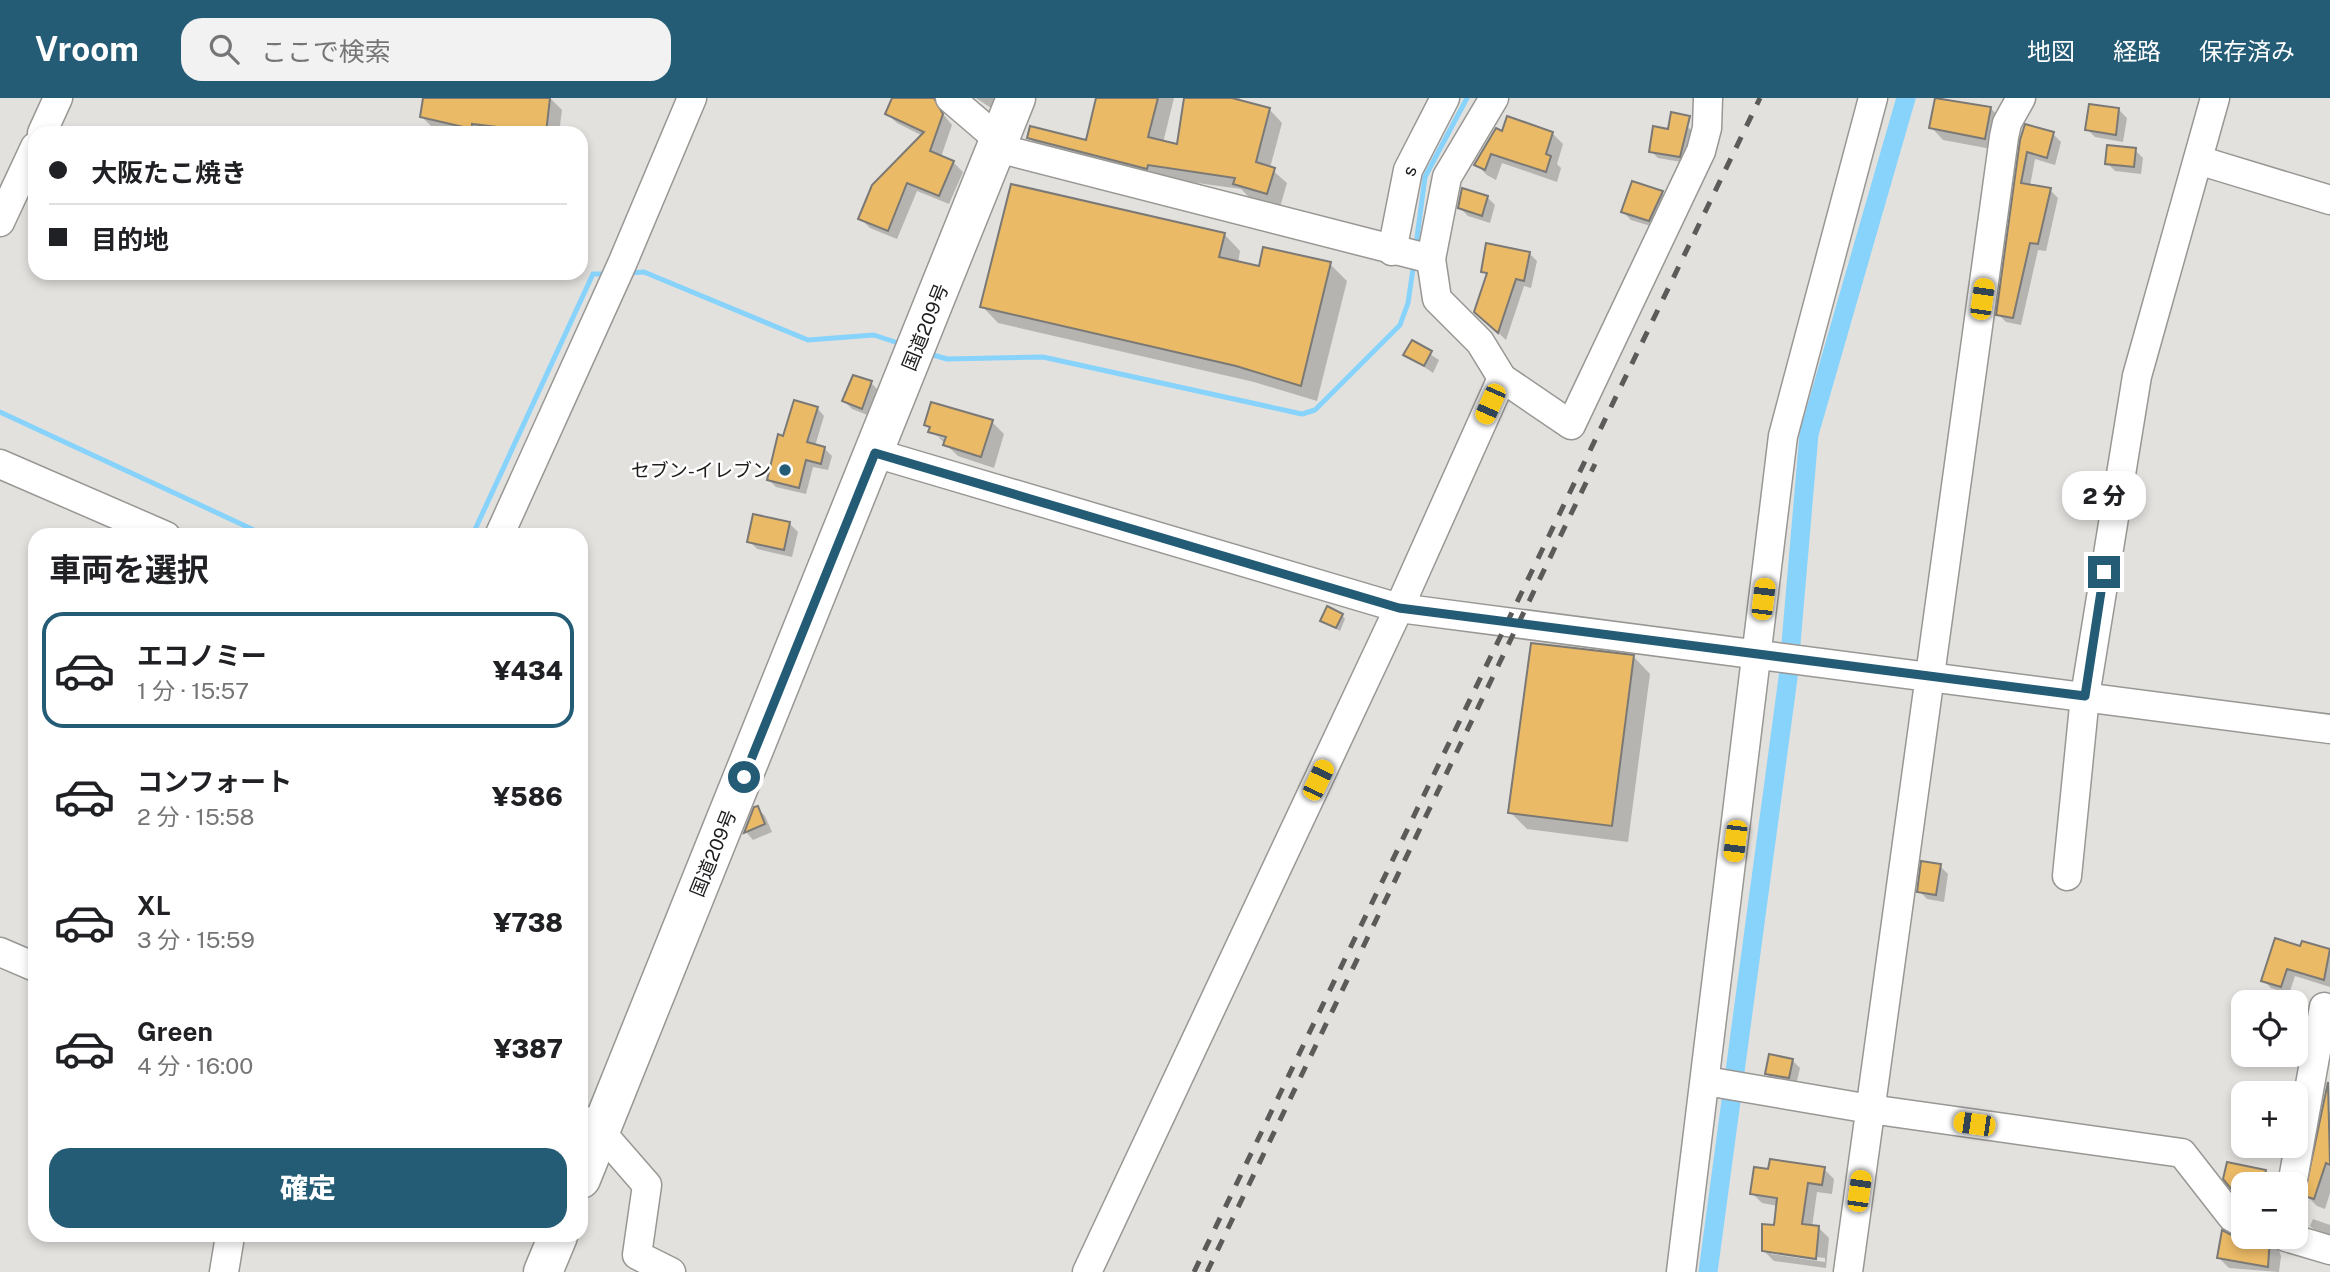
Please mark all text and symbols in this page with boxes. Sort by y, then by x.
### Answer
search box [181,18,671,81]
text: Vroom [35,30,139,68]
icon: search [205,30,243,68]
text: ここで検索 [261,36,391,67]
text: 地図 [2027,37,2075,65]
text: 経路 [2113,37,2161,65]
text: 保存済み [2199,37,2295,65]
text: 大阪たこ焼き [91,157,247,188]
street label: s [1397,163,1421,179]
text: 目的地 [91,224,169,255]
car [1969,277,1996,321]
street label: 国道209号 [898,280,952,374]
car [1472,381,1509,427]
place label: セブン-イレブン [631,459,771,481]
marker: セブン-イレブン [777,462,793,478]
callout: 2 分 [2062,470,2146,519]
text: 2 分 [2082,482,2126,509]
text: 車両を選択 [49,551,209,588]
route end [2088,556,2120,588]
car [1751,577,1776,621]
icon: car [53,639,116,702]
text: エコノミー [137,640,267,671]
text: ¥434 [493,655,563,686]
text: 1 分 · 15:57 [137,677,249,704]
car [1300,757,1337,803]
route start [728,761,760,793]
icon: car [53,765,116,828]
text: コンフォート [137,766,292,797]
text: ¥586 [492,781,563,812]
text: 2 分 · 15:58 [137,803,255,830]
street label: 国道209号 [686,806,740,900]
car [1723,819,1748,863]
text: XL [137,890,171,921]
icon: car [53,891,116,954]
text: ¥738 [493,907,563,938]
text: 3 分 · 15:59 [137,926,255,953]
map controls [2231,990,2308,1249]
button: locate [2231,990,2308,1067]
text: Green [137,1016,213,1047]
icon: car [53,1017,116,1080]
text: ¥387 [494,1033,563,1064]
text: 4 分 · 16:00 [137,1052,253,1079]
button: + [2231,1081,2308,1158]
car [1952,1111,1997,1137]
button: 確定 [49,1148,567,1228]
car [1846,1169,1873,1213]
button: − [2231,1172,2308,1249]

